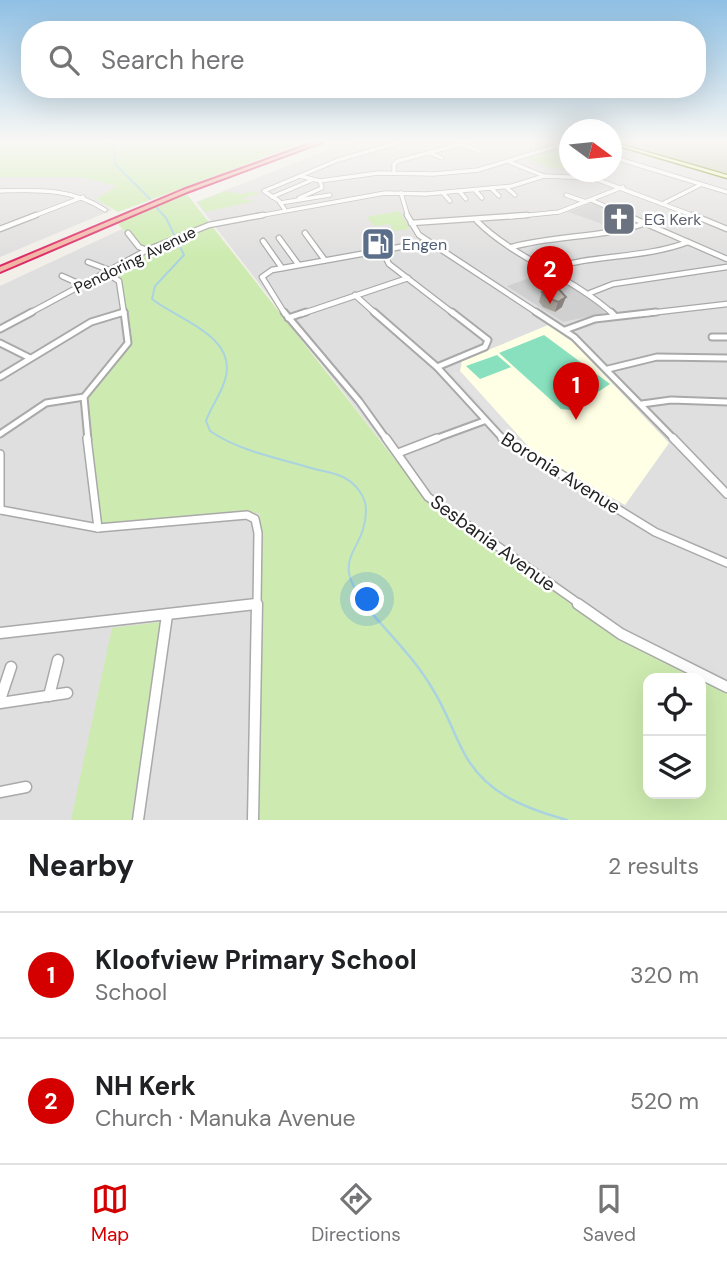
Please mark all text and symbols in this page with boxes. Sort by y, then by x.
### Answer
search box [21,21,706,98]
icon: search [45,41,83,79]
text: Search here [101,43,244,77]
north arrow [559,119,622,182]
church icon: EG Kerk [600,200,638,238]
place label: EG Kerk [644,209,701,230]
street label: Pendoring Avenue [71,221,199,299]
fuel station icon: Engen [359,225,397,263]
place label: Engen [402,234,447,255]
pin: 2 [527,246,573,304]
pin: 1 [553,362,599,420]
street label: Boronia Avenue [497,426,625,520]
street label: Sesbania Avenue [425,489,561,597]
your location [350,582,384,616]
map controls [643,673,706,799]
button: locate [643,673,706,736]
button: layers [643,736,706,799]
text: Nearby [28,846,134,885]
text: 2 results [608,851,699,881]
text: Kloofview Primary School [95,943,417,977]
text: 1 [47,960,55,990]
text: 320 m [630,960,699,990]
text: School [95,977,167,1007]
text: NH Kerk [95,1069,196,1103]
text: 2 [44,1086,58,1116]
text: 520 m [630,1086,699,1116]
text: Church · Manuka Avenue [95,1103,356,1133]
tab: Map [91,1180,129,1247]
tab: Directions [311,1180,401,1247]
tab: Saved [583,1180,636,1247]

